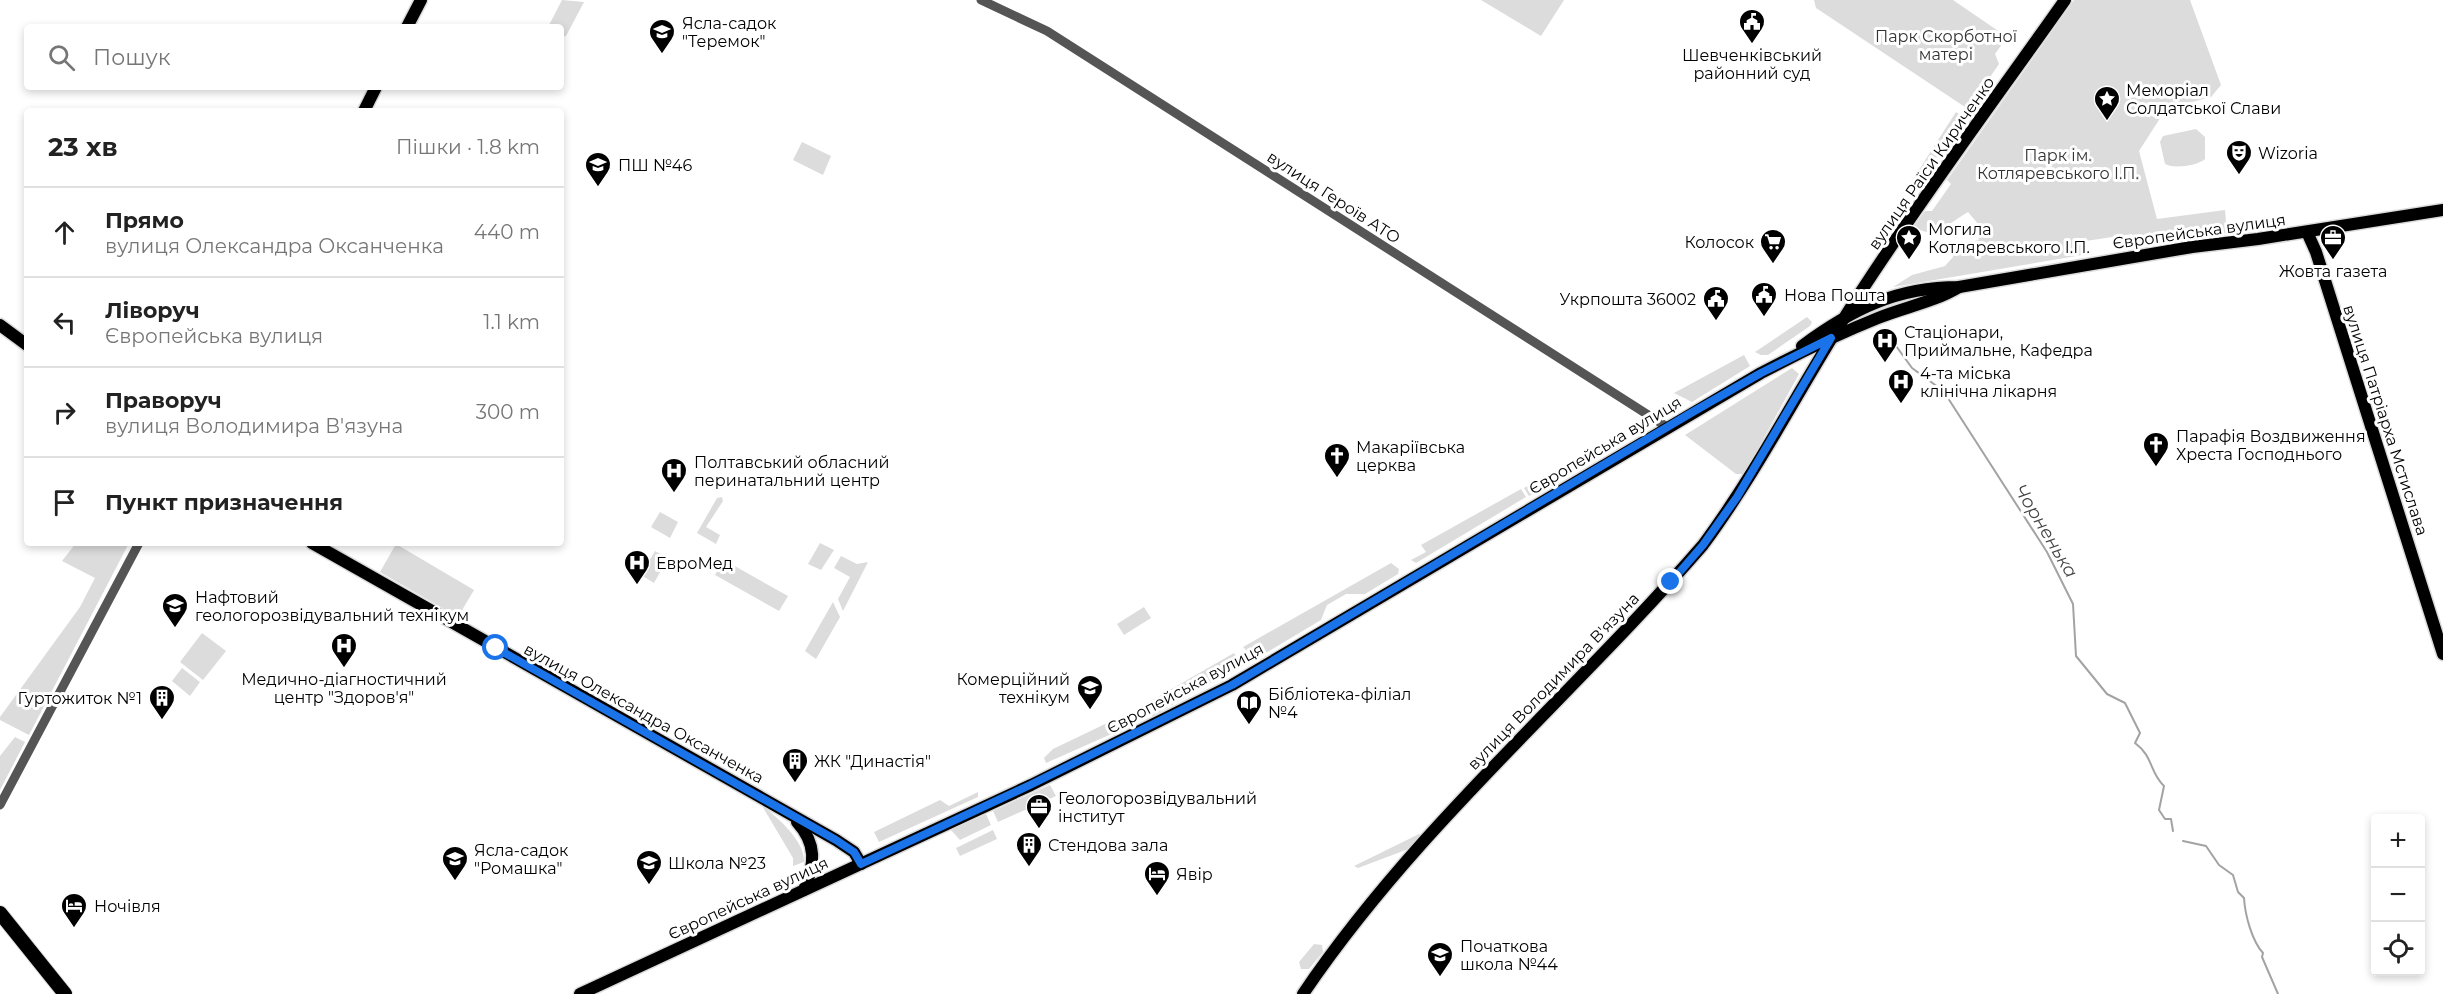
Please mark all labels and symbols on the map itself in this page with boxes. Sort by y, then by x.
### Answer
public building icon: Шевченківський районний суд [1737,7,1767,45]
place label: Ясла-садок "Теремок" [682,14,777,51]
school or university icon: Ясла-садок "Теремок" [647,17,677,55]
park label: Парк Скорботної матері [1875,27,2017,64]
place label: Шевченківський районний суд [1682,46,1822,83]
street label: вулиця Раїси Кириченко [1864,73,1998,253]
place label: Меморіал Солдатської Слави [2126,81,2281,118]
place icon: Меморіал Солдатської Слави [2092,84,2122,122]
theatre icon: Wizoria [2224,138,2254,176]
place label: Wizoria [2258,144,2318,163]
park label: Парк ім. Котляревського І.П. [1977,146,2139,183]
street label: вулиця Героїв АТО [1264,147,1404,248]
school or university icon: ПШ №46 [583,150,613,188]
place label: ПШ №46 [618,156,692,175]
street label: Європейська вулиця [2111,210,2287,253]
place label: Могила Котляревського І.П. [1928,220,2090,257]
place icon: Могила Котляревського І.П. [1894,223,1924,261]
office icon: Жовта газета [2318,223,2348,261]
supermarket icon: Колосок [1758,227,1788,265]
place label: Колосок [1684,233,1755,252]
place label: Жовта газета [2279,262,2387,281]
public building icon: Нова Пошта [1749,280,1779,318]
public building icon: Укрпошта 36002 [1701,284,1731,322]
place label: Нова Пошта [1784,286,1886,305]
place label: Укрпошта 36002 [1559,290,1696,309]
street label: вулиця Патріарха Мстислава [2339,302,2432,538]
place label: Стаціонари, Приймальне, Кафедра [1904,323,2093,360]
hospital icon: Стаціонари, Приймальне, Кафедра [1870,326,1900,364]
place label: 4-та міська клінічна лікарня [1920,364,2057,401]
hospital icon: 4-та міська клінічна лікарня [1886,367,1916,405]
street label: Європейська вулиця [1526,392,1685,499]
place label: Парафія Воздвиження Хреста Господнього [2176,427,2366,464]
church icon: Парафія Воздвиження Хреста Господнього [2141,430,2171,468]
place label: Макаріївська церква [1356,438,1465,475]
church icon: Макаріївська церква [1322,441,1352,479]
place label: Полтавський обласний перинатальний центр [694,453,890,490]
hospital icon: Полтавський обласний перинатальний центр [659,456,689,494]
water label: Чорненька [2009,480,2083,582]
hospital icon: ЕвроМед [622,548,652,586]
place label: ЕвроМед [656,554,733,573]
route end [1657,568,1683,594]
place label: Нафтовий геологорозвідувальний технікум [195,588,469,625]
street label: вулиця Володимира В'язуна [1464,589,1643,774]
school or university icon: Нафтовий геологорозвідувальний технікум [160,591,190,629]
hospital icon: Медично-діагностичний центр "Здоров'я" [329,631,359,669]
route start [482,634,508,660]
street label: вулиця Олександра Оксанченка [521,639,767,787]
street label: Європейська вулиця [1104,639,1267,738]
place label: Медично-діагностичний центр "Здоров'я" [241,670,447,707]
place label: Комерційний технікум [956,670,1070,707]
school or university icon: Комерційний технікум [1075,673,1105,711]
building icon: Гуртожиток №1 [147,683,177,721]
place label: Бібліотека-філіал №4 [1268,685,1411,722]
library icon: Бібліотека-філіал №4 [1234,688,1264,726]
place label: Гуртожиток №1 [18,689,142,708]
building icon: ЖК "Династія" [780,746,810,784]
place label: ЖК "Династія" [814,752,931,771]
place label: Геологорозвідувальний інститут [1058,789,1257,826]
office icon: Геологорозвідувальний інститут [1024,792,1054,830]
building icon: Стендова зала [1014,830,1044,868]
place label: Стендова зала [1048,836,1168,855]
place label: Ясла-садок "Ромашка" [474,841,569,878]
school or university icon: Ясла-садок "Ромашка" [440,844,470,882]
school or university icon: Школа №23 [634,848,664,886]
street label: Європейська вулиця [665,853,831,944]
place label: Школа №23 [668,854,766,873]
hotel icon: Явір [1142,859,1172,897]
place label: Явір [1176,865,1213,884]
hotel icon: Ночівля [59,891,89,929]
place label: Ночівля [94,897,161,916]
place label: Початкова школа №44 [1460,937,1558,974]
school or university icon: Початкова школа №44 [1425,940,1455,978]

